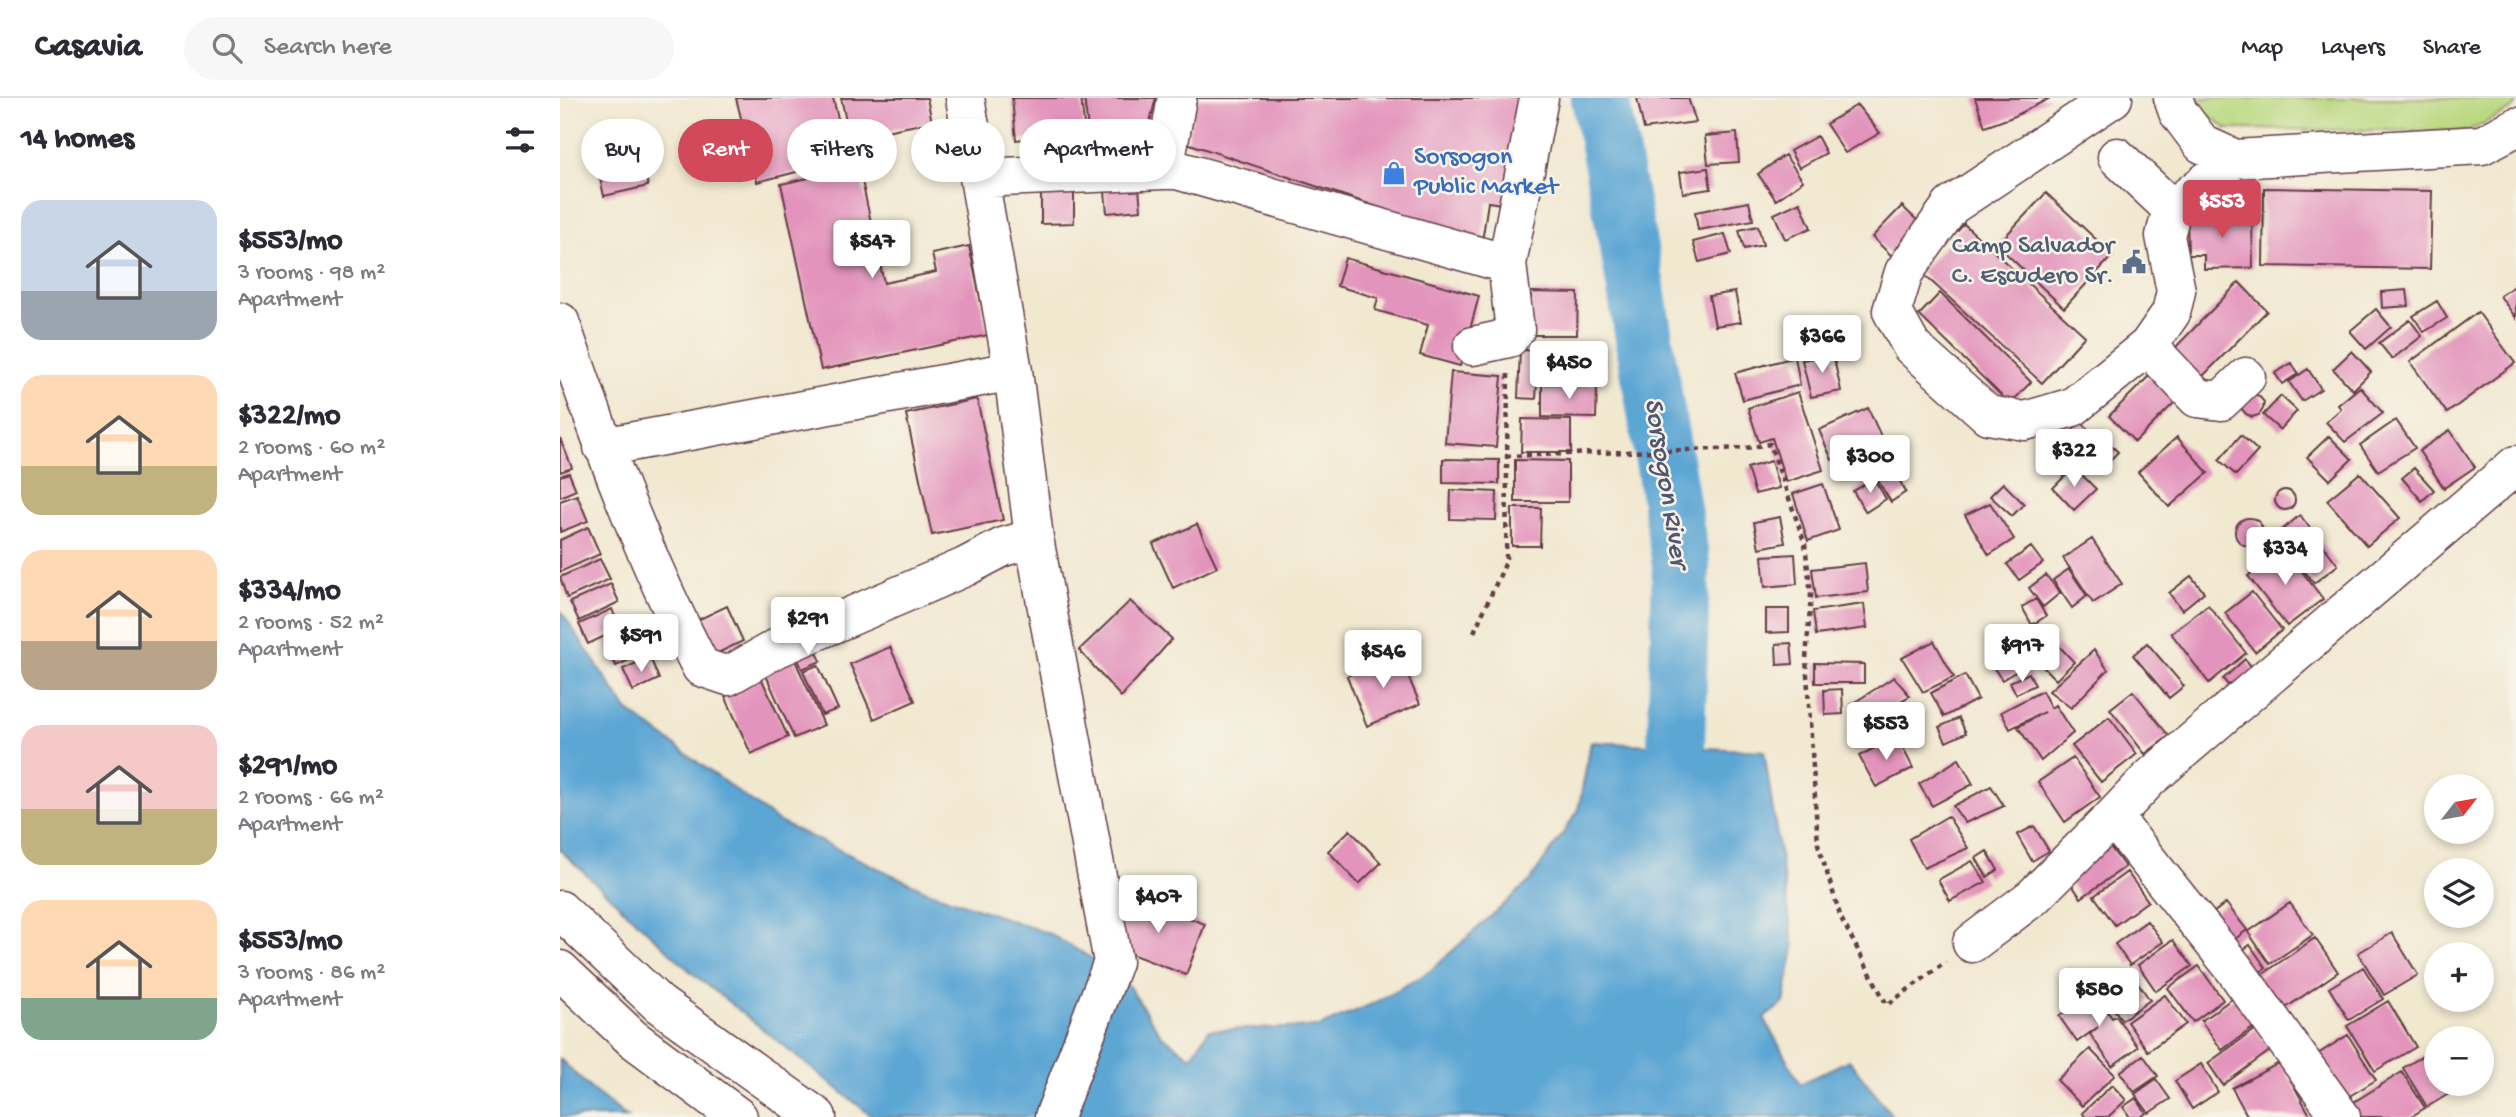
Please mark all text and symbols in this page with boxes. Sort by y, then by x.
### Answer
search box [184,17,674,80]
text: Casavia [35,29,142,67]
icon: search [208,29,246,67]
text: Search here [264,33,392,64]
text: Map [2241,34,2283,63]
text: Layers [2321,34,2385,63]
text: Share [2423,34,2481,63]
chip: Buy [581,119,664,182]
chip: Rent [678,119,773,182]
chip: Filters [787,119,897,182]
chip: New [911,119,1005,182]
chip: Apartment [1019,119,1176,182]
icon: filters [501,121,539,159]
text: 14 homes [21,123,134,158]
place label: Sorsogon Public Market [1413,143,1560,204]
shop icon: Sorsogon Public Market [1380,159,1408,187]
pin: $553 [2181,180,2263,240]
text: $553 [2199,189,2245,216]
pin: $547 [831,220,913,280]
text: $553/mo [238,225,343,260]
icon: home [77,228,161,312]
text: $547 [849,229,895,256]
place label: Camp Salvador C. Escudero Sr. [1952,232,2117,293]
public building icon: Camp Salvador C. Escudero Sr. [2120,248,2148,276]
text: 3 rooms · 98 m² [238,260,385,287]
text: Apartment [238,287,342,314]
pin: $366 [1781,316,1863,375]
text: $366 [1799,324,1845,351]
pin: $450 [1528,342,1610,401]
text: $450 [1546,350,1592,377]
water label: Sorsogon River [1635,396,1695,575]
text: $322/mo [238,400,341,435]
icon: home [77,403,161,487]
pin: $322 [2033,430,2115,489]
text: 2 rooms · 60 m² [238,435,385,462]
pin: $300 [1829,436,1911,495]
text: $322 [2052,438,2096,465]
text: $300 [1846,444,1894,471]
text: Apartment [238,462,342,489]
pin: $334 [2244,528,2326,587]
text: $334 [2262,536,2308,563]
text: $334/mo [238,575,341,610]
icon: home [77,578,161,662]
pin: $291 [767,598,849,657]
text: $291 [787,606,829,633]
text: 2 rooms · 52 m² [238,610,384,637]
pin: $591 [600,614,682,674]
text: $591 [619,623,663,650]
pin: $917 [1981,624,2063,684]
pin: $546 [1342,630,1424,690]
text: $917 [2000,633,2044,660]
text: Apartment [238,637,342,664]
text: $546 [1361,639,1405,666]
pin: $553 [1845,702,1927,762]
text: $553 [1863,711,1909,738]
text: $291/mo [238,750,337,785]
icon: home [77,753,161,837]
north arrow [2424,774,2494,844]
map controls [2424,774,2494,1096]
text: 2 rooms · 66 m² [238,785,384,812]
text: Apartment [238,812,342,839]
button: layers [2424,858,2494,928]
pin: $407 [1117,876,1199,935]
text: $407 [1135,884,1181,911]
text: $553/mo [238,925,343,960]
icon: home [77,928,161,1012]
button: + [2424,942,2494,1012]
text: 3 rooms · 86 m² [238,960,385,987]
pin: $580 [2058,968,2140,1028]
text: $580 [2075,977,2123,1004]
text: Apartment [238,987,342,1014]
button: − [2424,1026,2494,1096]

